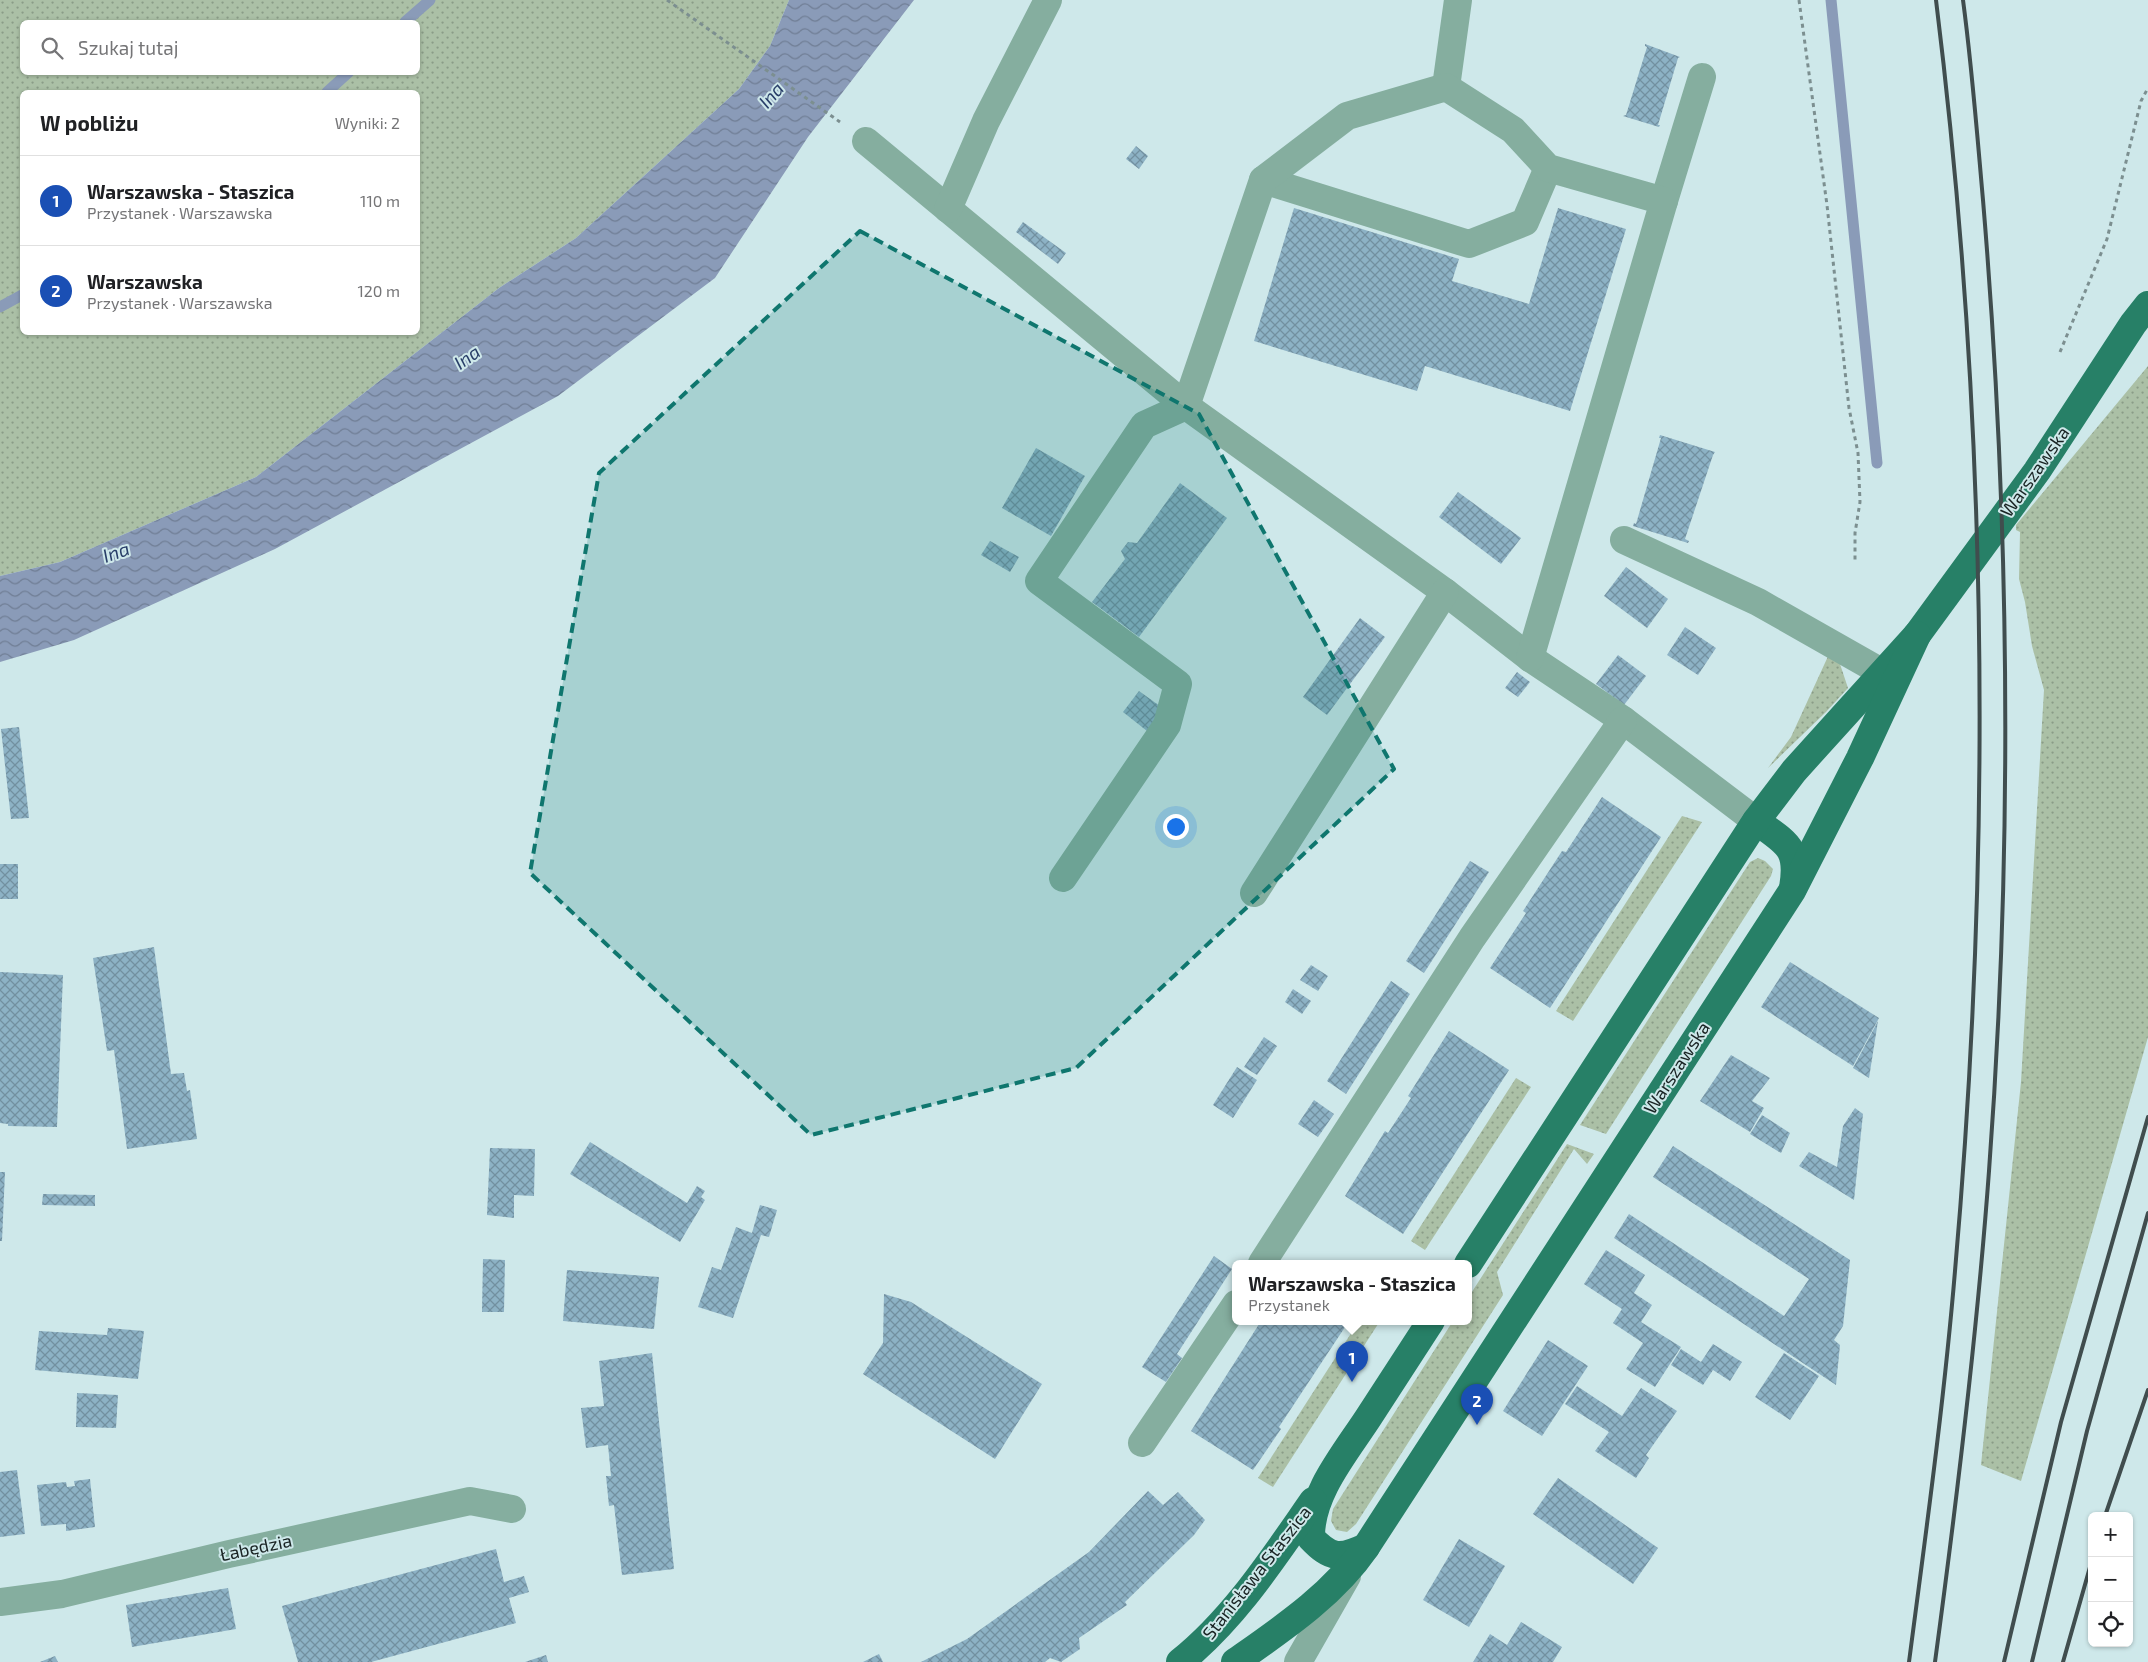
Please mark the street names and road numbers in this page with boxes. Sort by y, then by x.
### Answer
street label: Warszawska [1995,422,2073,521]
street label: Warszawska [1638,1017,1714,1118]
street label: Stanisława Staszica [1197,1501,1315,1644]
street label: Łabędzia [218,1529,294,1565]

